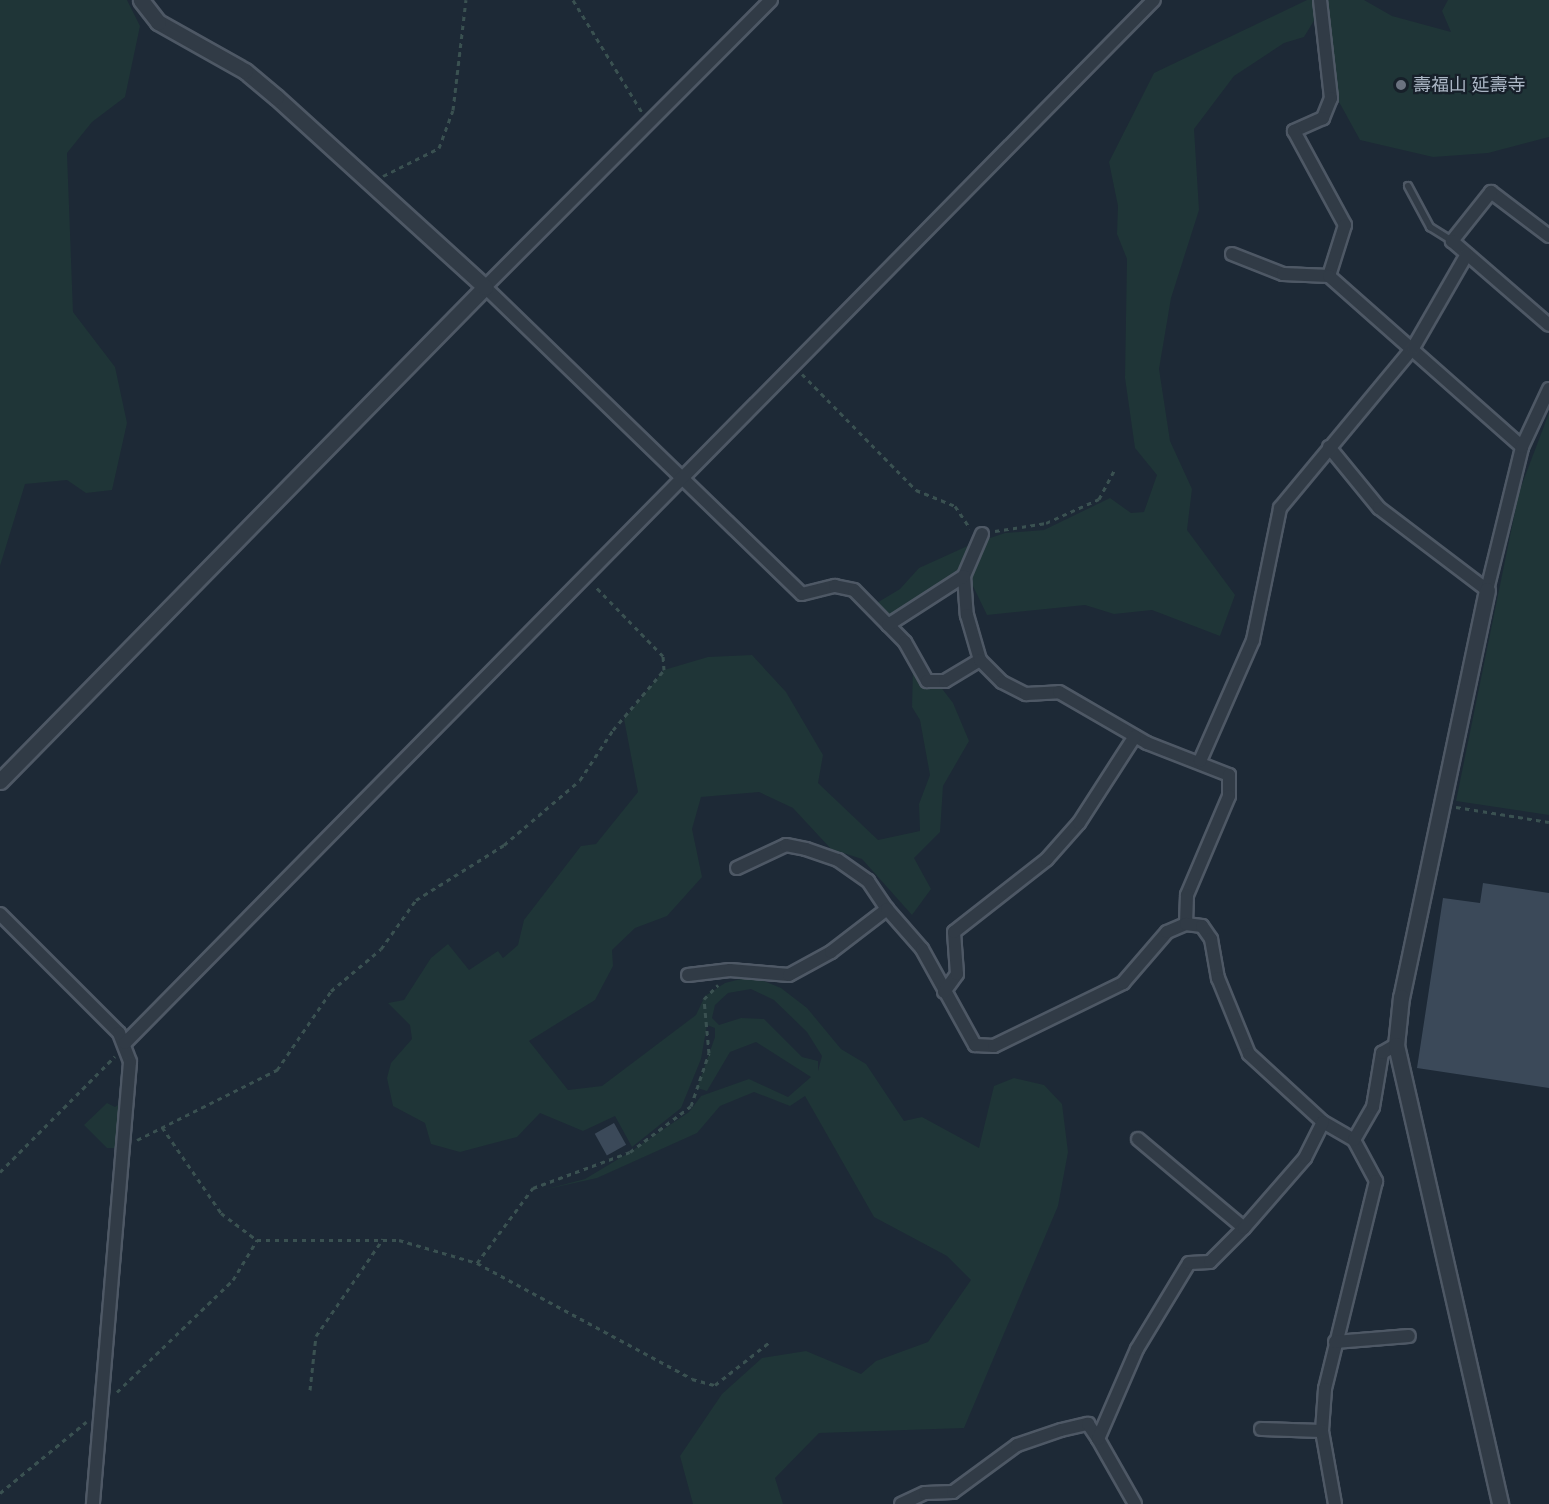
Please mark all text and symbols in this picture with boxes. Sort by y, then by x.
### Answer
place label: 壽福山 延壽寺 [1413,74,1526,96]
marker: 壽福山 延壽寺 [1394,78,1408,92]

